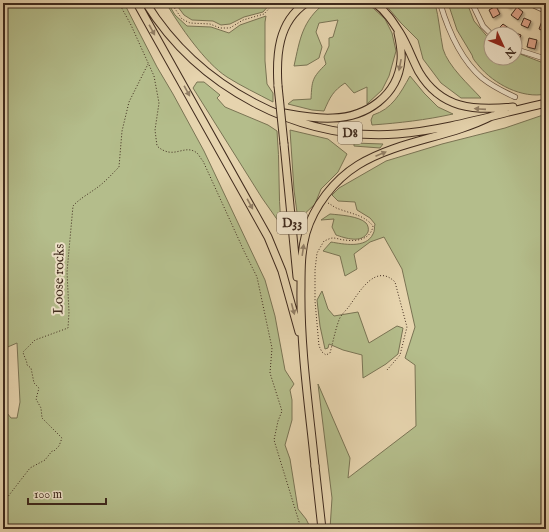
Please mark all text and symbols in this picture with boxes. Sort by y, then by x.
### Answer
one-way arrow [148,24,155,36]
north arrow [483,26,523,66]
text: N [501,43,519,61]
one-way arrow [397,59,403,71]
one-way arrow [183,85,190,96]
one-way arrow [474,105,486,112]
road number: D8 [338,122,362,144]
one-way arrow [375,151,386,157]
one-way arrow [246,198,253,210]
road number: D33 [277,212,307,234]
street label: Loose rocks [49,243,69,315]
one-way arrow [300,244,306,256]
one-way arrow [290,303,296,315]
scale bar [28,480,106,506]
text: 100 m [34,487,62,502]

